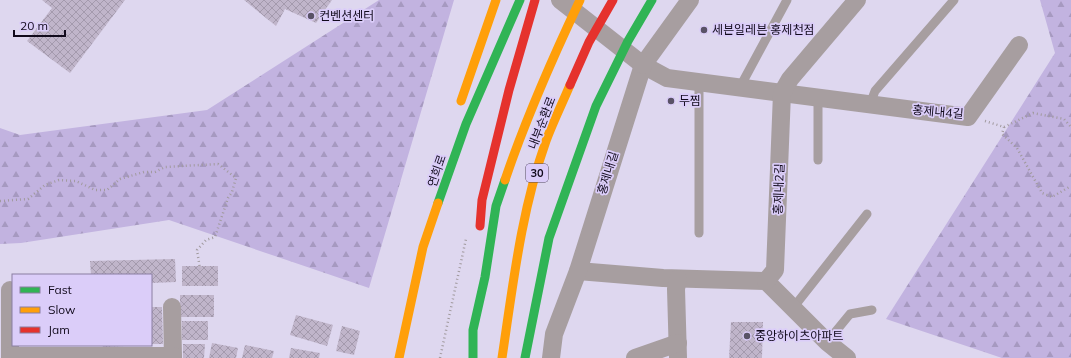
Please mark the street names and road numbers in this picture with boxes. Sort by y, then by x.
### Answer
street label: 내부순환로 [525,94,558,151]
street label: 홍제내4길 [912,102,964,121]
street label: 홍제내길 [594,150,621,196]
street label: 연희로 [424,153,449,189]
street label: 홍제내2길 [770,163,787,215]
road number: 30 [526,164,548,182]

